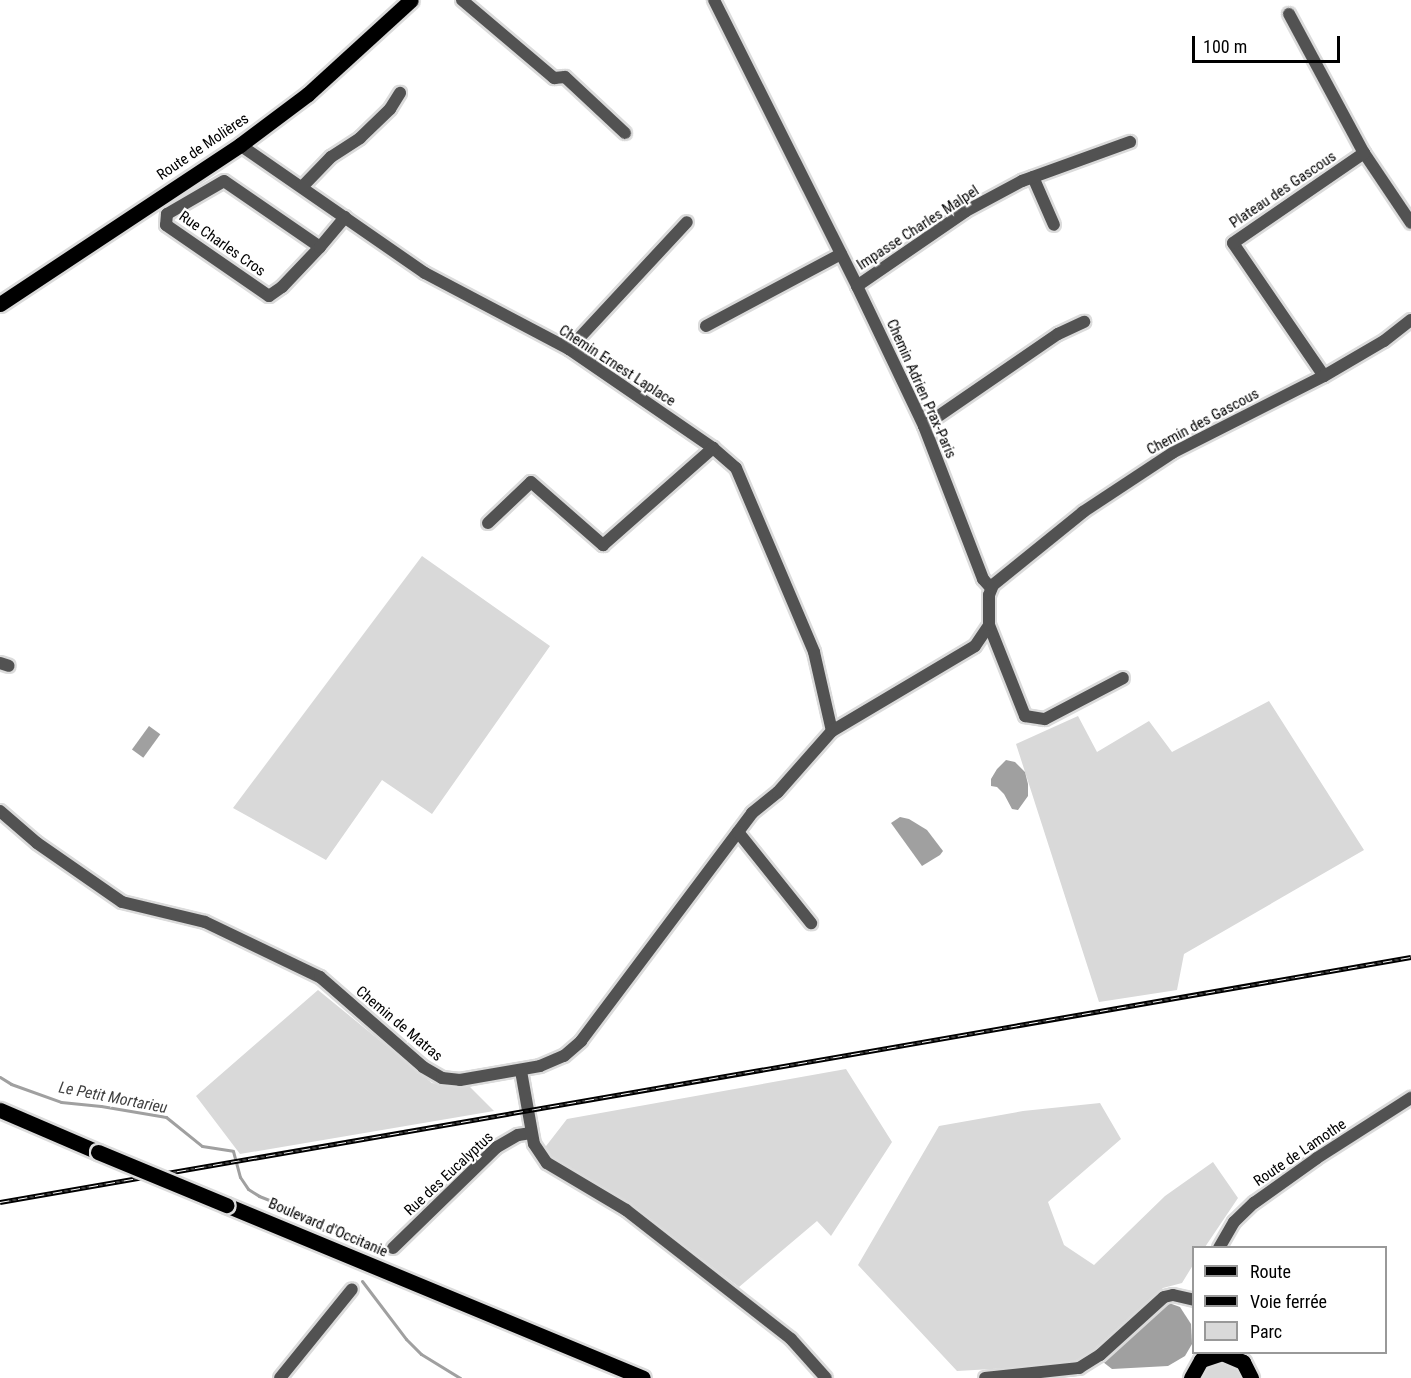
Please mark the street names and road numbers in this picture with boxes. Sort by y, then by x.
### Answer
street label: Route de Molières [154,110,252,184]
street label: Plateau des Gascous [1226,148,1340,232]
street label: Impasse Charles Malpel [854,182,982,274]
street label: Rue Charles Cros [175,208,269,280]
street label: Chemin Adrien Prax-Paris [882,317,960,461]
street label: Chemin Ernest Laplace [555,322,679,410]
street label: Chemin des Gascous [1144,385,1262,459]
street label: Chemin de Matras [352,983,446,1065]
street label: Route de Lamothe [1250,1116,1350,1190]
street label: Rue des Eucalyptus [401,1128,497,1220]
street label: Boulevard d'Occitanie [266,1195,390,1261]

